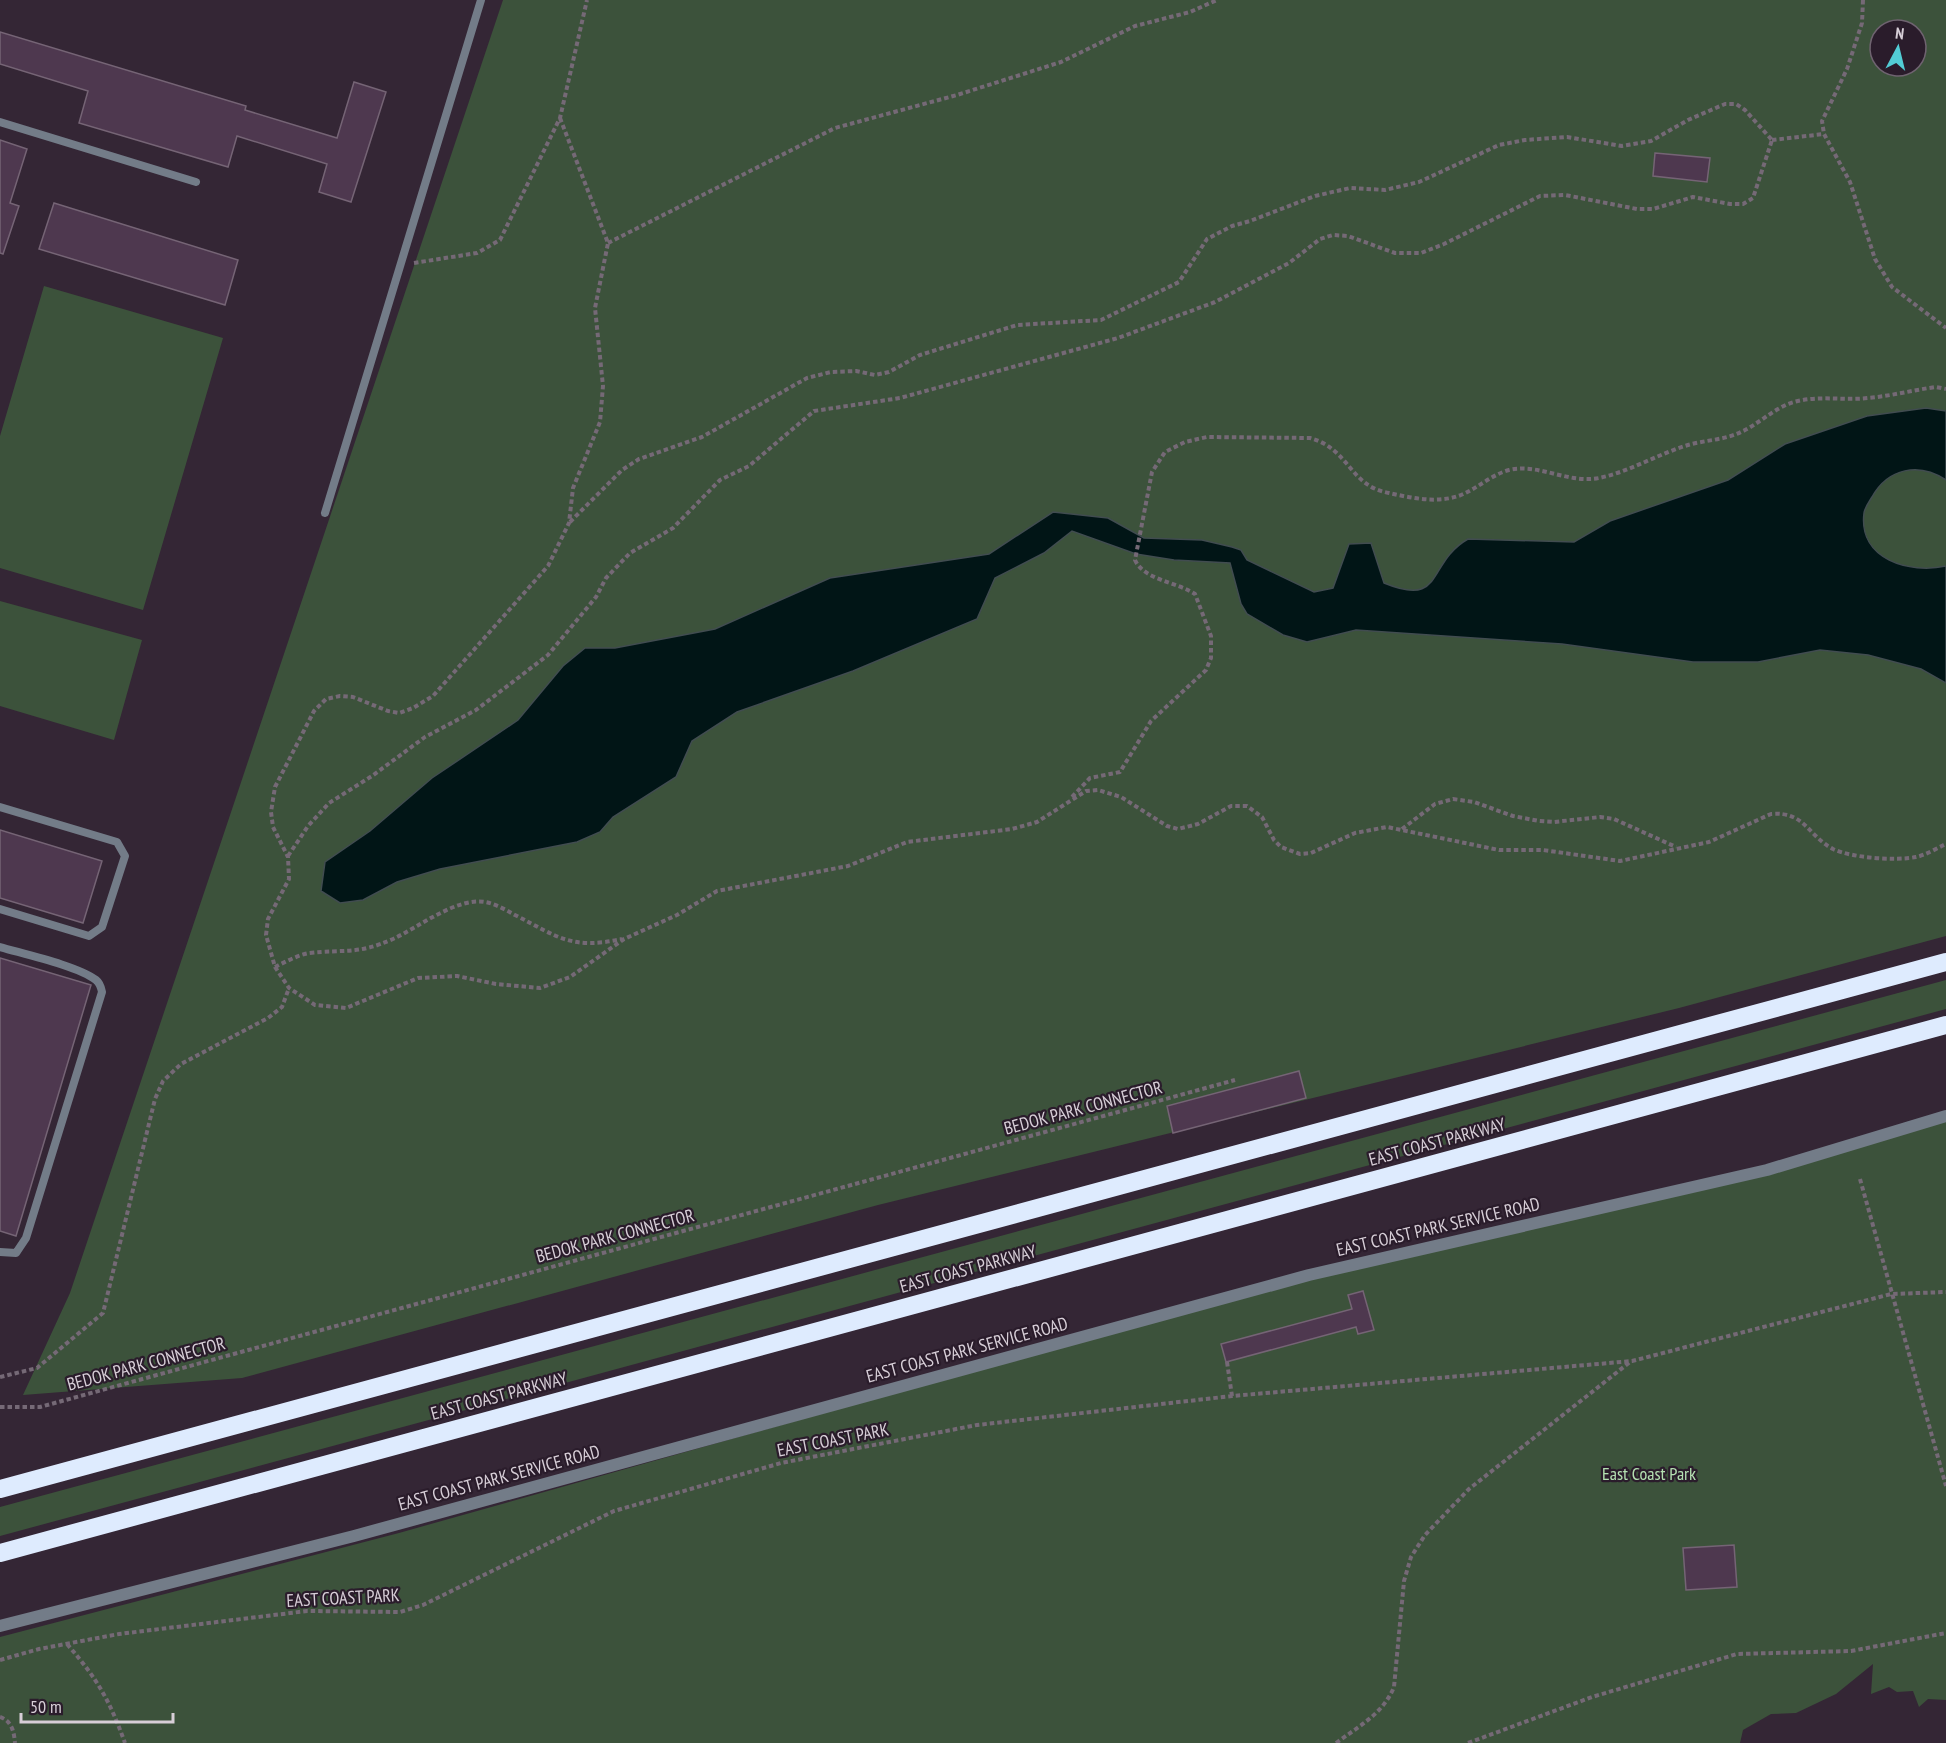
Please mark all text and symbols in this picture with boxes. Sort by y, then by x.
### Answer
north arrow [1868,18,1928,78]
text: N [1894,23,1905,44]
street label: BEDOK PARK CONNECTOR [1001,1075,1165,1140]
street label: EAST COAST PARKWAY [1366,1112,1508,1171]
street label: EAST COAST PARK SERVICE ROAD [1334,1192,1542,1261]
street label: BEDOK PARK CONNECTOR [533,1203,697,1268]
street label: EAST COAST PARKWAY [897,1239,1039,1298]
street label: EAST COAST PARK SERVICE ROAD [863,1311,1070,1388]
street label: BEDOK PARK CONNECTOR [64,1331,228,1396]
street label: EAST COAST PARKWAY [428,1366,570,1425]
street label: EAST COAST PARK [775,1417,891,1462]
street label: EAST COAST PARK SERVICE ROAD [395,1439,602,1516]
park label: East Coast Park [1602,1462,1696,1485]
street label: EAST COAST PARK [286,1583,400,1612]
scale bar [21,1686,172,1724]
text: 50 m [30,1695,62,1718]

